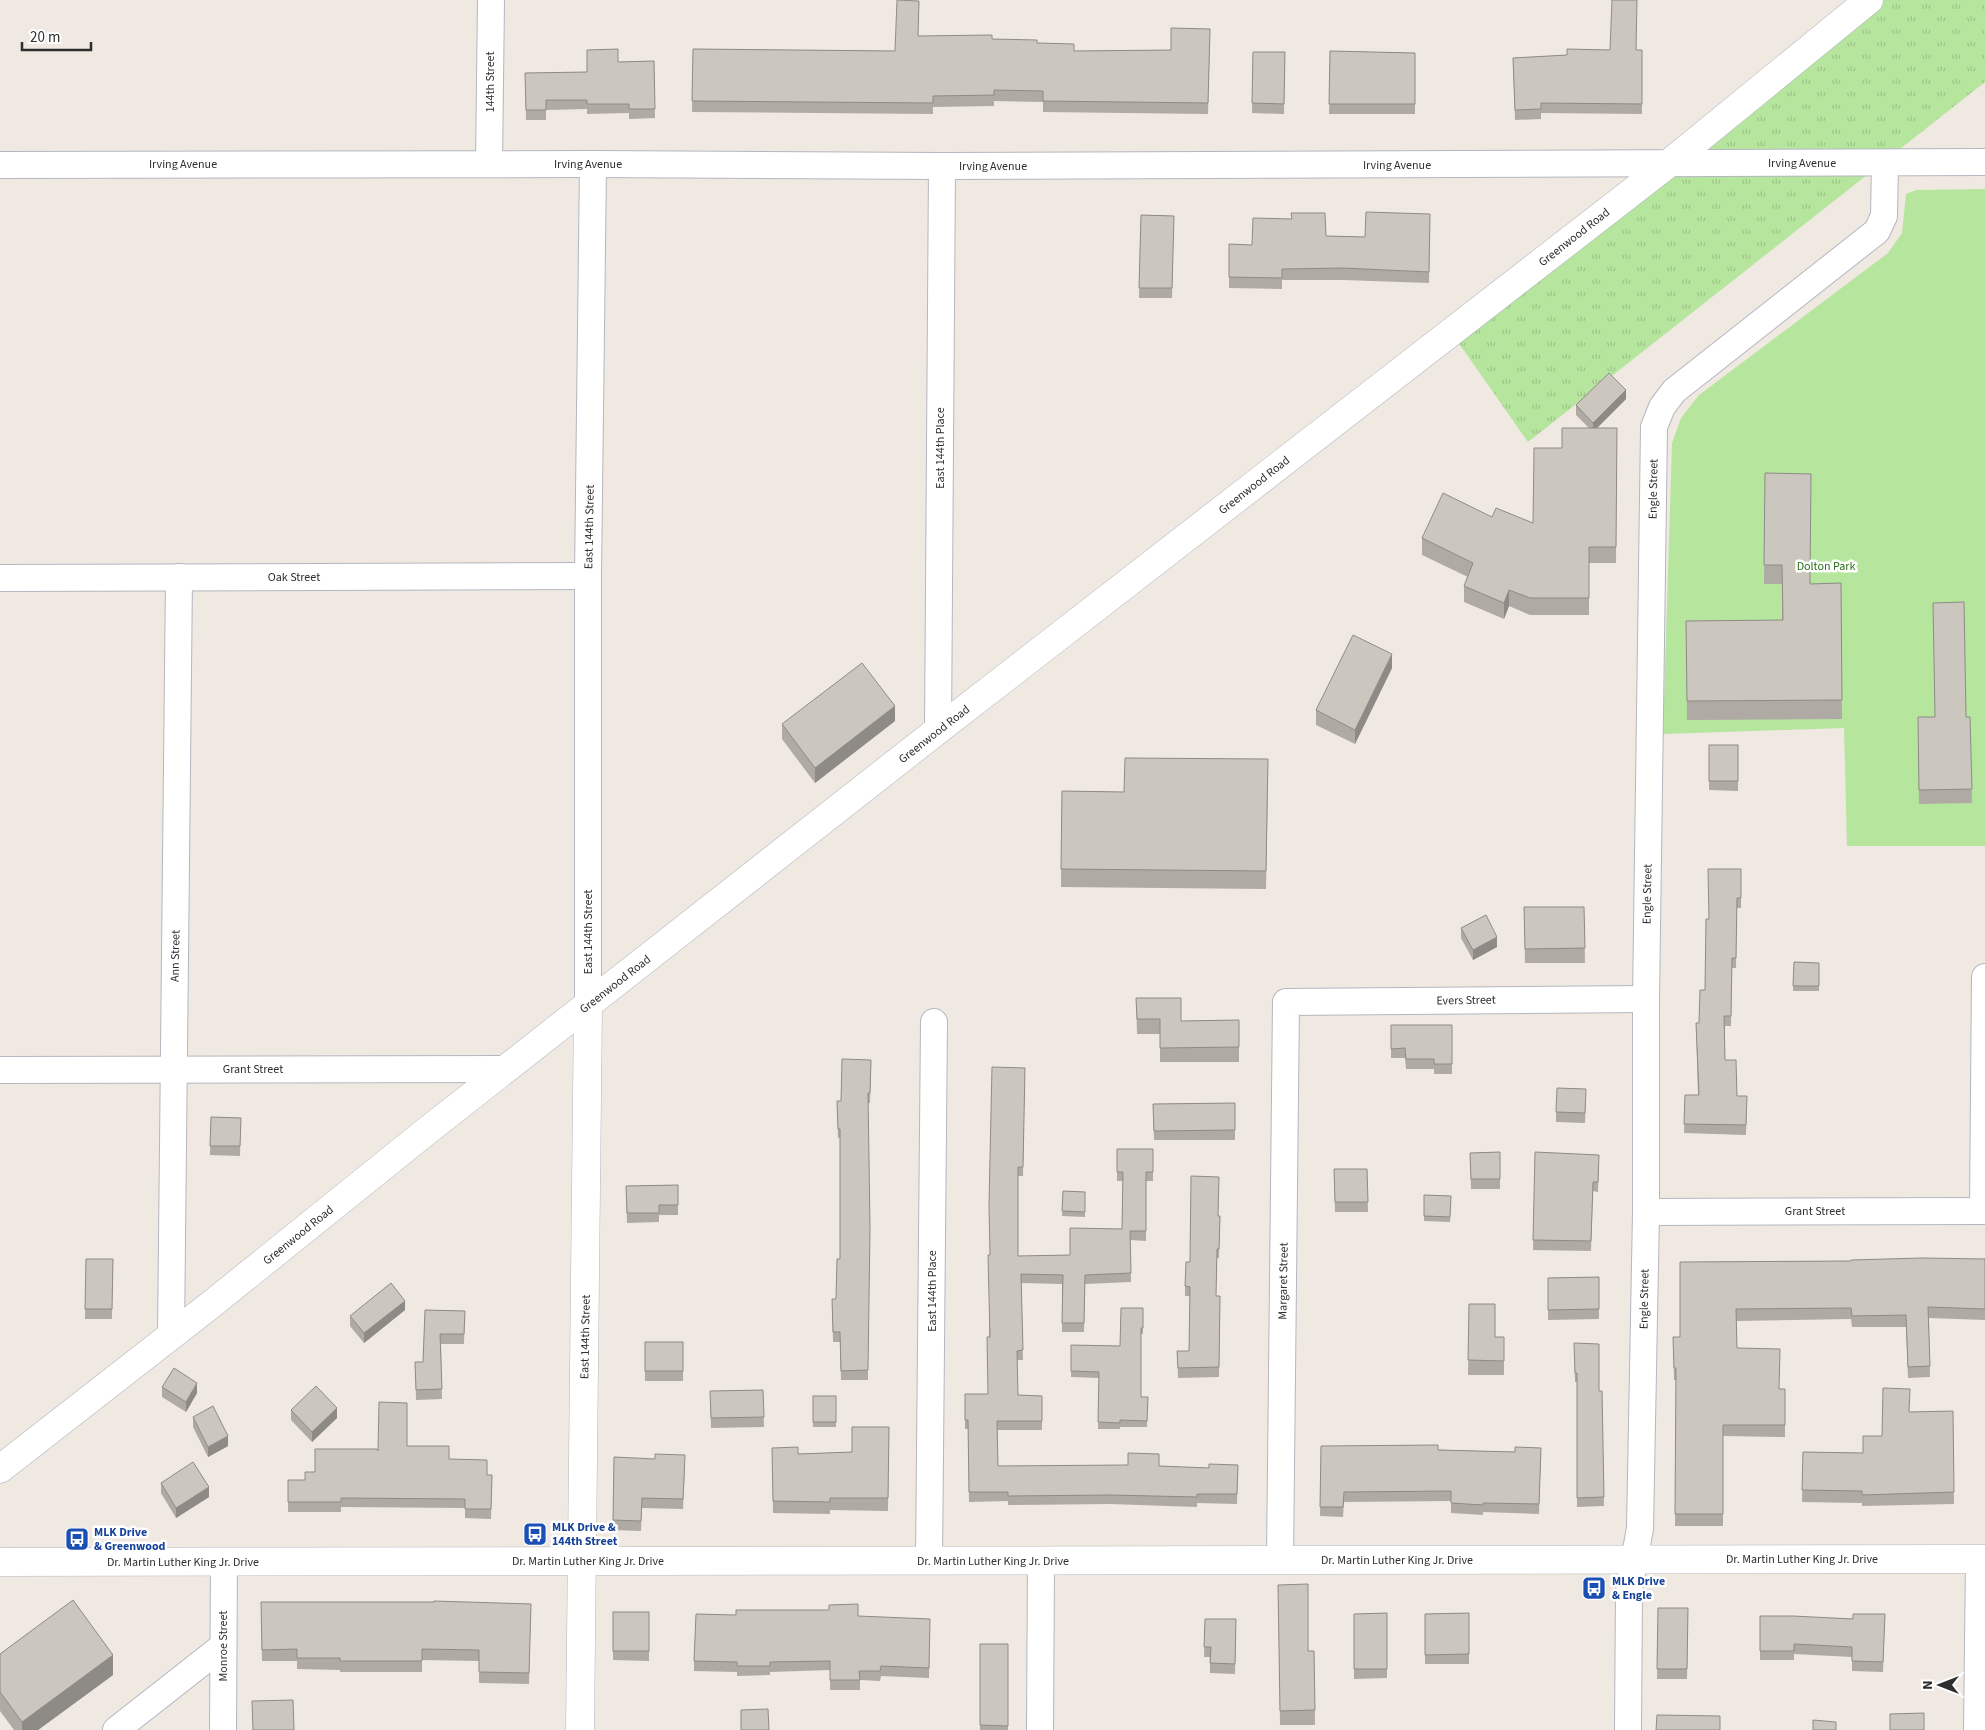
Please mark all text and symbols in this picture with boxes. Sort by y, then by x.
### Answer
scale bar [22,20,91,52]
text: 20 m [30,27,60,48]
street label: 144th Street [482,52,499,112]
street label: Irving Avenue [1768,155,1836,172]
street label: Irving Avenue [149,156,217,173]
street label: Irving Avenue [554,156,622,173]
street label: Irving Avenue [1363,157,1431,174]
street label: Irving Avenue [959,158,1027,175]
street label: Greenwood Road [1535,204,1614,271]
street label: East 144th Place [932,407,949,489]
street label: Greenwood Road [1215,452,1294,519]
street label: Engle Street [1644,459,1663,519]
street label: East 144th Street [580,485,599,569]
park label: Dolton Park [1797,558,1855,575]
street label: Oak Street [268,569,320,586]
street label: Greenwood Road [895,701,974,768]
street label: Engle Street [1638,864,1657,924]
street label: East 144th Street [580,890,597,974]
street label: Ann Street [167,930,184,982]
street label: Greenwood Road [576,951,655,1018]
street label: Evers Street [1436,991,1496,1010]
street label: Grant Street [223,1061,283,1078]
street label: Greenwood Road [259,1202,337,1269]
street label: Grant Street [1785,1203,1845,1220]
street label: Margaret Street [1274,1242,1293,1320]
street label: East 144th Place [924,1250,941,1332]
street label: Engle Street [1635,1269,1654,1329]
street label: East 144th Street [576,1295,595,1379]
place label: MLK Drive & 144th Street [552,1519,618,1550]
bus stop icon: MLK Drive & 144th Street [522,1521,548,1547]
place label: MLK Drive & Greenwood [94,1524,166,1555]
bus stop icon: MLK Drive & Greenwood [64,1526,90,1552]
street label: Dr. Martin Luther King Jr. Drive [1726,1551,1878,1568]
street label: Dr. Martin Luther King Jr. Drive [1321,1552,1473,1569]
street label: Dr. Martin Luther King Jr. Drive [512,1553,664,1570]
street label: Dr. Martin Luther King Jr. Drive [917,1553,1069,1570]
street label: Dr. Martin Luther King Jr. Drive [107,1554,259,1571]
place label: MLK Drive & Engle [1612,1573,1665,1604]
bus stop icon: MLK Drive & Engle [1581,1575,1607,1601]
street label: Monroe Street [215,1611,232,1681]
north arrow [1915,1660,1965,1710]
text: N [1918,1680,1938,1690]

